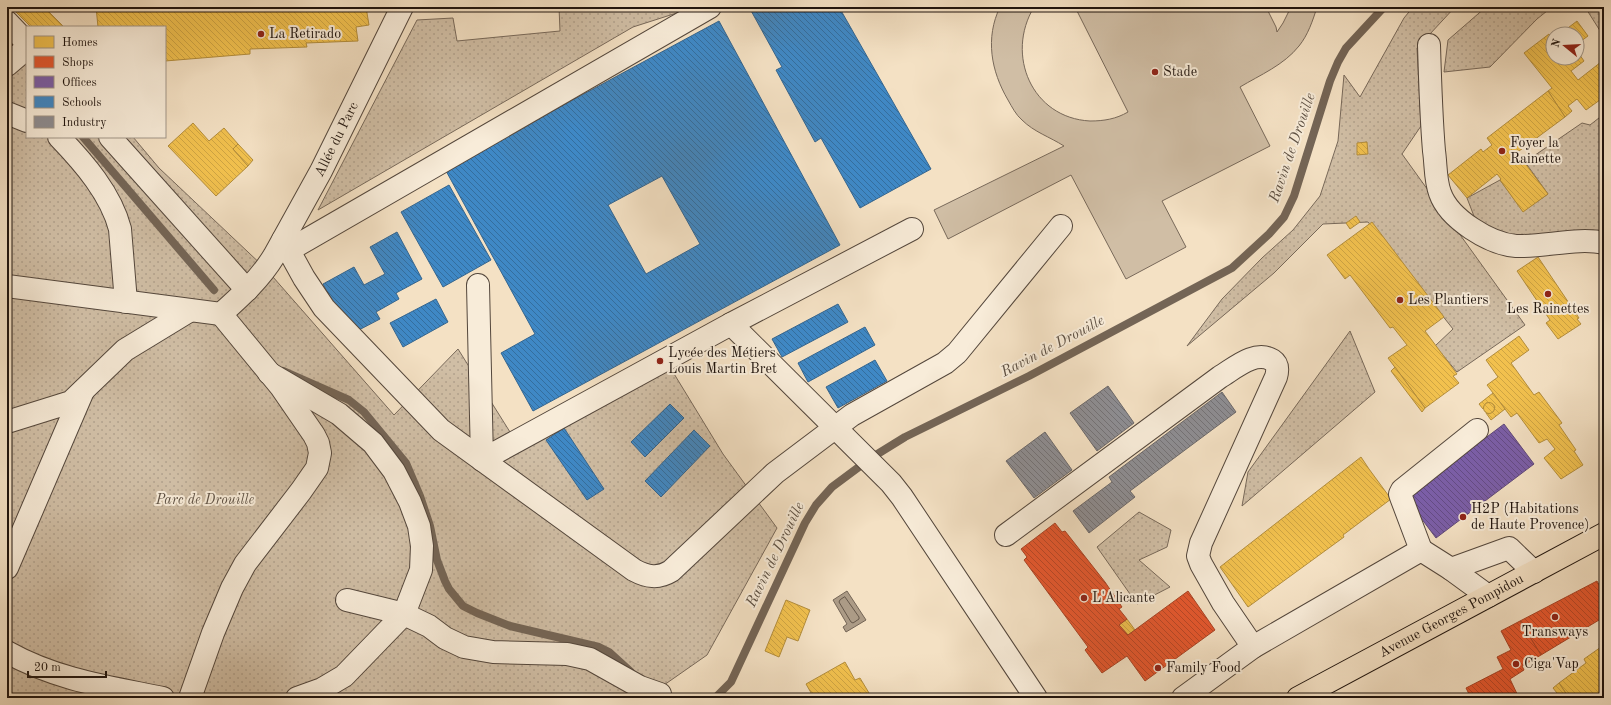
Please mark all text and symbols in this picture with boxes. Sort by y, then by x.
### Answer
legend [26,26,166,138]
north arrow [1545,26,1585,66]
place label: La Retirado [269,27,341,41]
marker: La Retirado [256,29,266,39]
text: Homes [62,37,98,49]
text: N [1550,37,1564,49]
text: Shops [62,57,93,69]
place label: Stade [1163,65,1197,79]
marker: Stade [1150,67,1160,77]
text: Offices [62,77,97,89]
water label: Ravin de Drouille [1267,91,1319,206]
text: Schools [62,97,102,109]
street label: Allée du Parc [312,100,361,179]
text: Industry [62,117,107,129]
place label: Foyer la Rainette [1510,136,1561,166]
marker: Foyer la Rainette [1497,146,1507,156]
marker: Les Rainettes [1543,289,1553,299]
place label: Les Plantiers [1408,293,1489,307]
marker: Les Plantiers [1395,295,1405,305]
place label: Les Rainettes [1507,302,1589,316]
water label: Ravin de Drouille [998,313,1107,381]
place label: Lycée des Métiers Louis Martin Bret [668,346,777,376]
marker: Lycée des Métiers Louis Martin Bret [655,356,665,366]
park label: Parc de Drouille [155,493,255,507]
water label: Ravin de Drouille [744,500,808,611]
place label: H2P (Habitations de Haute Provence) [1471,502,1589,532]
marker: H2P (Habitations de Haute Provence) [1458,512,1468,522]
street label: Avenue Georges Pompidou [1377,571,1526,660]
place label: L'Alicante [1092,591,1155,605]
marker: L'Alicante [1079,593,1089,603]
marker: Transways [1550,612,1560,622]
place label: Transways [1522,625,1588,639]
scale bar [28,653,106,679]
place label: Ciga'Vap [1524,657,1579,671]
marker: Ciga'Vap [1511,659,1521,669]
place label: Family Food [1166,661,1241,675]
text: 20 m [34,662,61,674]
marker: Family Food [1153,663,1163,673]

